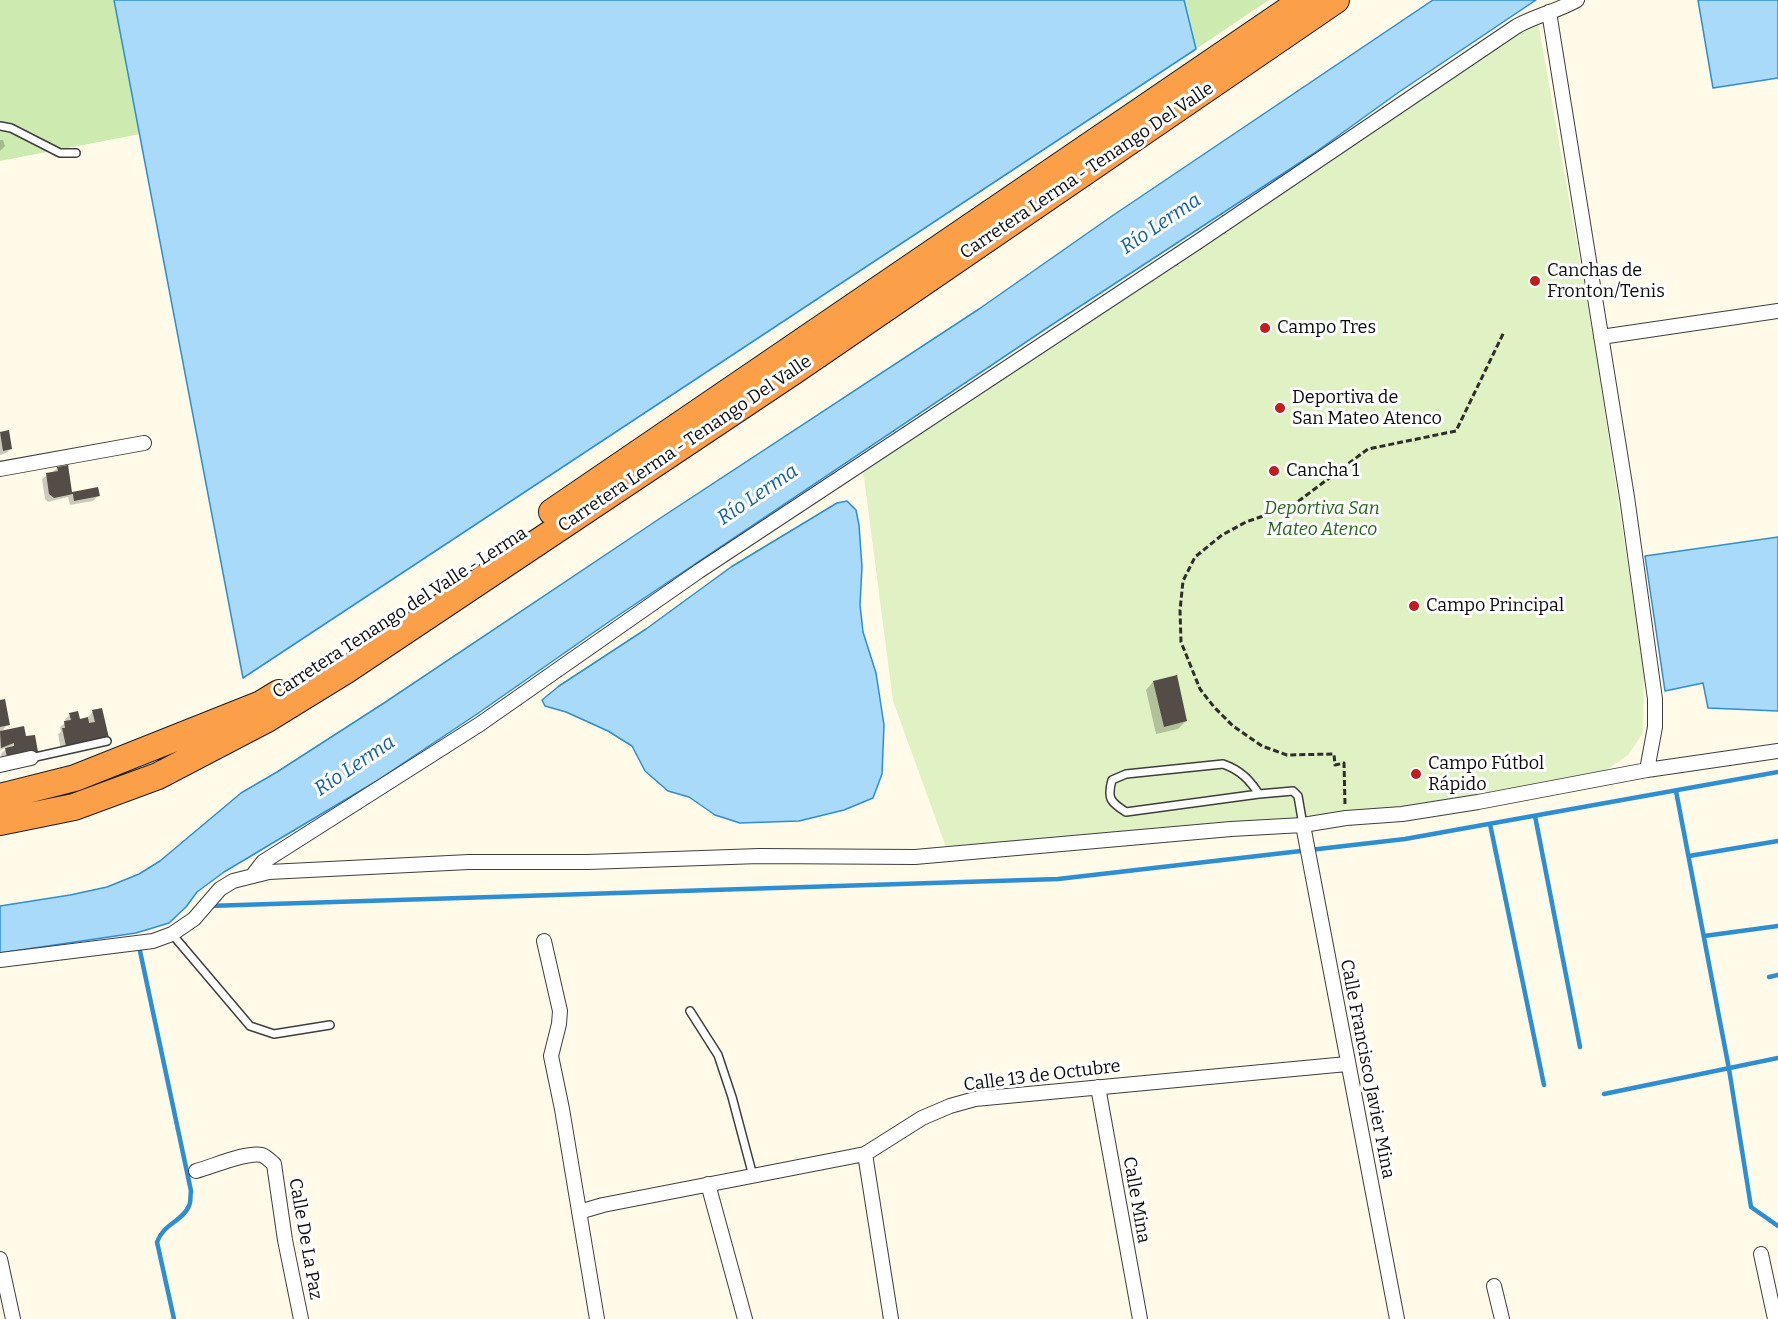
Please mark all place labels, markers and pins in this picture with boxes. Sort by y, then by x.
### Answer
place label: Canchas de Fronton/Tenis [1547,260,1665,302]
marker: Canchas de Fronton/Tenis [1528,274,1542,288]
place label: Campo Tres [1277,317,1376,339]
marker: Campo Tres [1258,321,1272,335]
place label: Deportiva de San Mateo Atenco [1292,387,1442,430]
marker: Deportiva de San Mateo Atenco [1273,401,1287,415]
place label: Cancha 1 [1286,460,1359,482]
marker: Cancha 1 [1267,464,1281,478]
place label: Campo Principal [1426,595,1564,617]
marker: Campo Principal [1407,599,1421,613]
place label: Campo Fútbol Rápido [1428,753,1544,795]
marker: Campo Fútbol Rápido [1409,767,1423,781]

